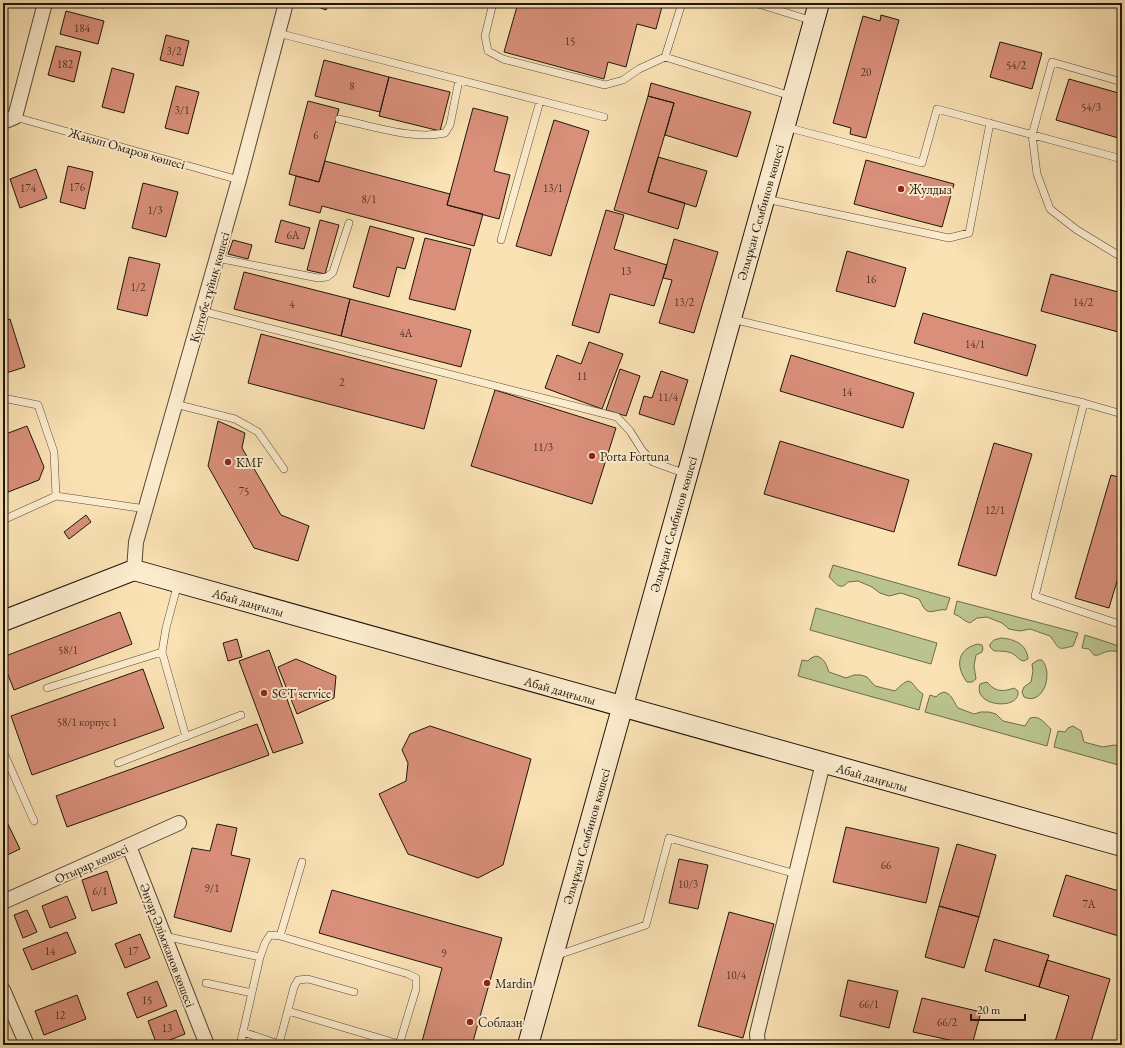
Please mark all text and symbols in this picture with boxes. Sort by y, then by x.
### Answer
house number: 184 [74,21,91,35]
house number: 15 [565,34,575,48]
house number: 3/2 [167,44,182,58]
house number: 182 [57,57,74,71]
house number: 54/2 [1006,58,1027,72]
house number: 20 [861,65,871,79]
house number: 8 [349,79,355,93]
house number: 54/3 [1081,100,1101,114]
house number: 3/1 [175,103,189,117]
street label: Жақып Омаров көшесі [66,123,187,173]
house number: 6 [313,128,319,142]
street label: Әлмұқан Сембинов көшесі [733,142,788,282]
house number: 176 [69,180,86,194]
house number: 174 [20,181,37,195]
house number: 13/1 [543,181,563,195]
place label: Жулдыз [908,181,952,198]
marker: Жулдыз [896,184,906,194]
house number: 8/1 [362,192,376,206]
house number: 1/3 [148,203,162,217]
house number: 6А [287,228,300,242]
street label: Күлтөбе тұйық көшесі [186,230,233,344]
house number: 13 [621,264,631,278]
house number: 16 [866,272,877,286]
house number: 1/2 [131,280,146,294]
house number: 13/2 [674,295,695,309]
house number: 14/2 [1073,295,1094,309]
house number: 4 [289,297,295,311]
house number: 4А [400,326,413,340]
house number: 14/1 [965,337,985,351]
house number: 11 [577,369,587,383]
house number: 2 [339,375,345,389]
house number: 14 [842,385,853,399]
house number: 11/4 [658,390,679,404]
house number: 11/3 [533,440,553,454]
place label: Porta Fortuna [600,448,670,465]
marker: Porta Fortuna [587,451,597,461]
place label: KMF [236,454,264,471]
street label: Әлмұқан Сембинов көшесі [646,454,701,594]
marker: KMF [223,457,233,467]
house number: 75 [239,484,249,498]
house number: 12/1 [985,503,1005,517]
street label: Абай даңғылы [209,584,286,621]
house number: 58/1 [58,643,78,657]
street label: Абай даңғылы [521,672,598,709]
place label: SCT service [272,685,331,702]
marker: SCT service [259,688,269,698]
house number: 58/1 корпус 1 [57,715,117,729]
street label: Абай даңғылы [833,759,910,796]
street label: Әлмұқан Сембинов көшесі [559,766,614,906]
street label: Отырар көшесі [52,840,131,887]
house number: 66 [881,858,892,872]
house number: 10/3 [678,877,698,891]
street label: Әнуар Әлімжанов көшесі [136,881,199,1010]
house number: 9/1 [205,881,219,895]
house number: 6/1 [93,884,107,898]
house number: 7А [1083,897,1096,911]
house number: 14 [45,944,56,958]
house number: 17 [128,944,139,958]
house number: 9 [441,946,447,960]
house number: 10/4 [726,968,747,982]
place label: Mardin [495,975,533,992]
marker: Mardin [482,978,492,988]
house number: 15 [142,993,152,1007]
scale bar [971,996,1025,1022]
house number: 66/1 [859,997,879,1011]
text: 20 m [977,1002,1001,1018]
house number: 12 [55,1008,66,1022]
place label: Соблазн [478,1014,523,1031]
house number: 66/2 [937,1015,958,1029]
marker: Соблазн [465,1017,475,1027]
house number: 13 [162,1021,172,1035]

